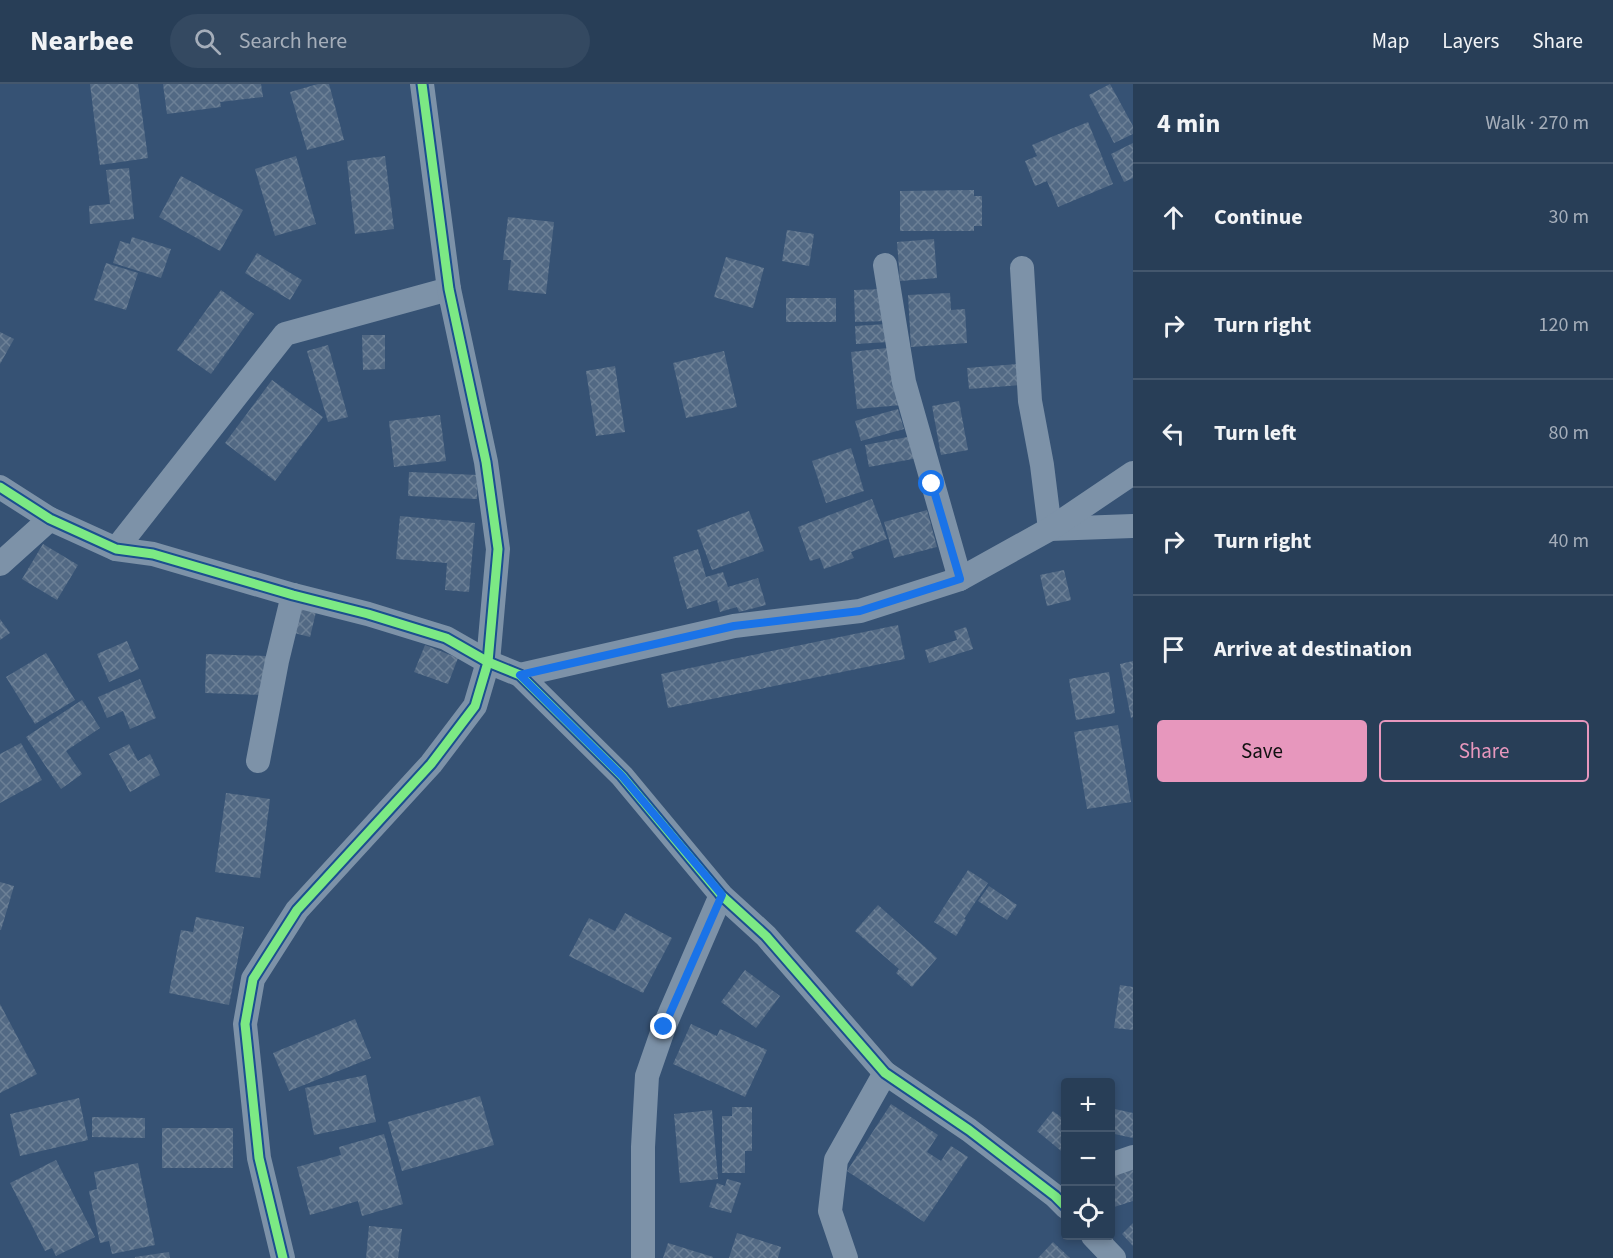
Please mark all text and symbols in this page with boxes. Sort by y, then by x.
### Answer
search box [170,14,590,68]
text: Nearbee [30,21,134,61]
icon: search [191,25,224,58]
text: Search here [239,25,347,57]
text: Map [1372,26,1409,56]
text: Layers [1442,26,1499,56]
text: Share [1532,26,1583,56]
text: 4 min [1157,105,1220,142]
text: Walk · 270 m [1485,109,1589,137]
icon: ahead [1157,201,1190,234]
text: Continue [1214,201,1303,233]
text: 30 m [1549,203,1589,231]
icon: right [1157,309,1190,342]
text: Turn right [1214,309,1311,341]
text: 120 m [1539,311,1589,339]
icon: left [1157,417,1190,450]
text: Turn left [1214,417,1296,449]
text: 80 m [1549,419,1589,447]
route start [918,470,944,496]
icon: right [1157,525,1190,558]
text: Turn right [1214,525,1311,557]
text: 40 m [1549,527,1589,555]
icon: arrive [1157,633,1190,666]
text: Arrive at destination [1214,633,1412,665]
button: Save [1157,720,1367,782]
button: Share [1379,720,1589,782]
route end [650,1013,676,1039]
map controls [1061,1078,1115,1240]
button: + [1061,1078,1115,1132]
button: − [1061,1132,1115,1186]
button: locate [1061,1186,1115,1240]

